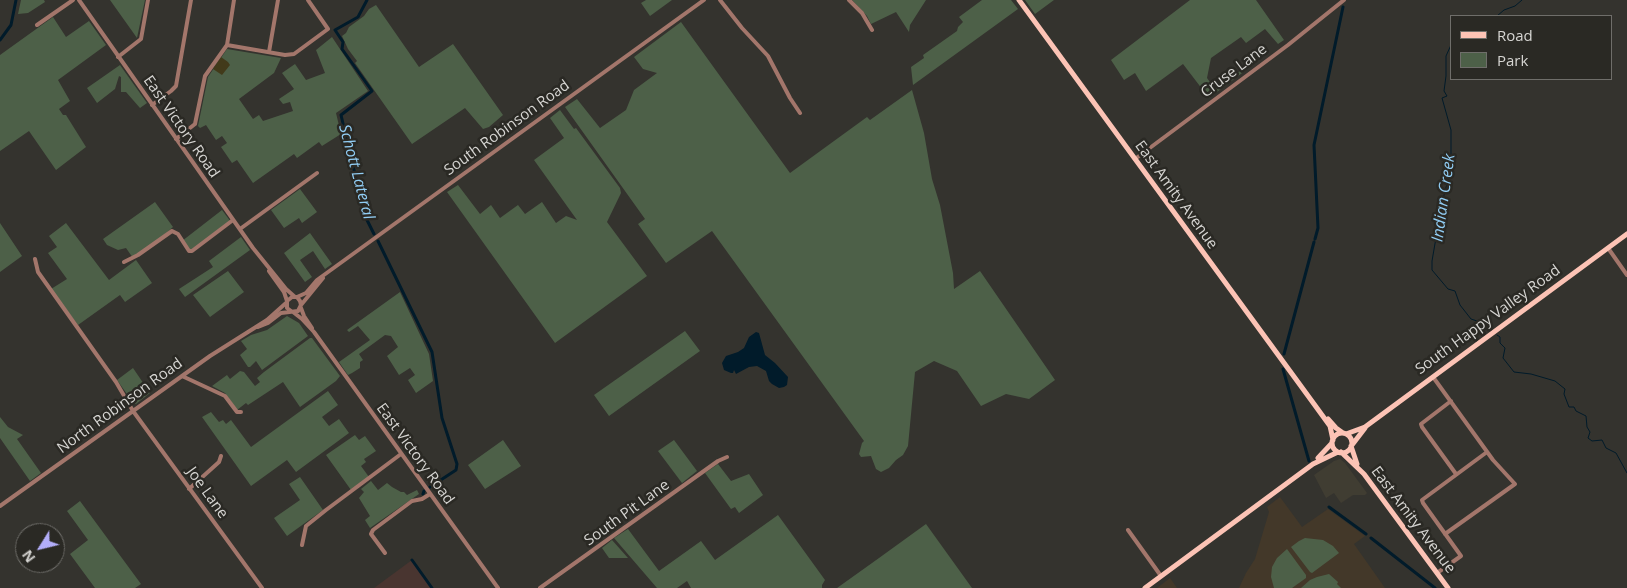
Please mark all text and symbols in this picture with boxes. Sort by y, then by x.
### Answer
legend [1450,15,1612,80]
text: Road [1497,25,1533,45]
street label: Cruse Lane [1197,40,1271,102]
text: Park [1497,50,1528,70]
street label: East Victory Road [139,72,223,182]
street label: South Robinson Road [441,77,573,179]
water label: Schott Lateral [334,122,378,222]
street label: East Amity Avenue [1131,137,1221,253]
water label: Indian Creek [1428,153,1460,243]
street label: South Happy Valley Road [1412,261,1564,379]
street label: North Robinson Road [54,355,186,457]
street label: East Victory Road [372,400,458,508]
street label: East Amity Avenue [1367,463,1459,577]
street label: Joe Lane [182,464,232,522]
street label: South Pit Lane [581,476,673,550]
north arrow [15,523,65,573]
text: N [17,546,39,567]

